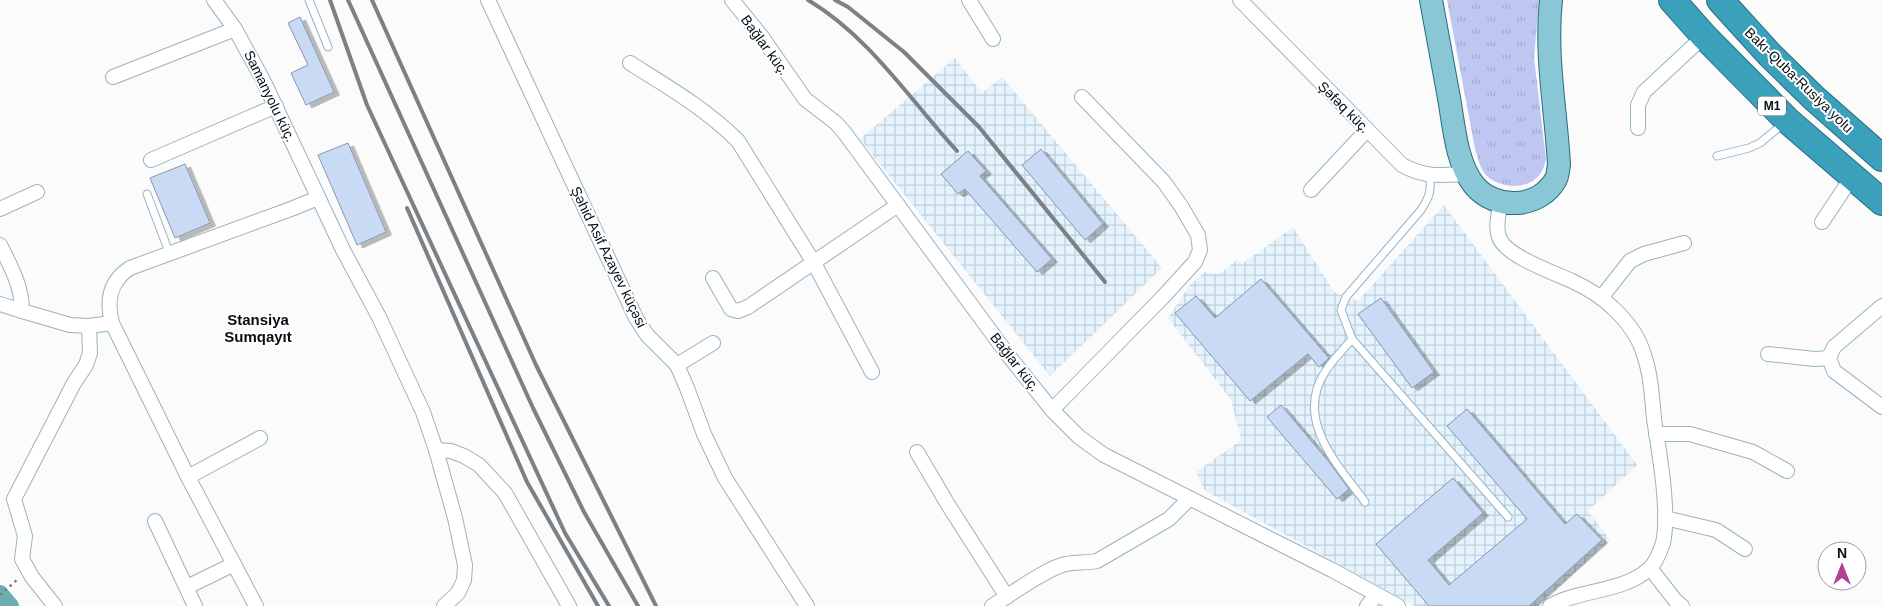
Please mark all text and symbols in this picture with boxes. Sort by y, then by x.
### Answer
street label: Bağlar küç. [738,12,792,78]
street label: Bakı-Quba-Rusiya yolu [1742,24,1856,136]
street label: Samanyolu küç. [241,48,299,144]
street label: Şəfəq küç. [1315,78,1373,136]
road number: M1 [1758,96,1786,115]
street label: Şəhid Asif Azayev küçəsi [568,184,650,330]
district label: Stansiya Sumqayıt [224,311,292,345]
street label: Bağlar küç. [987,329,1043,395]
north arrow [1817,541,1867,591]
text: N [1837,545,1847,561]

